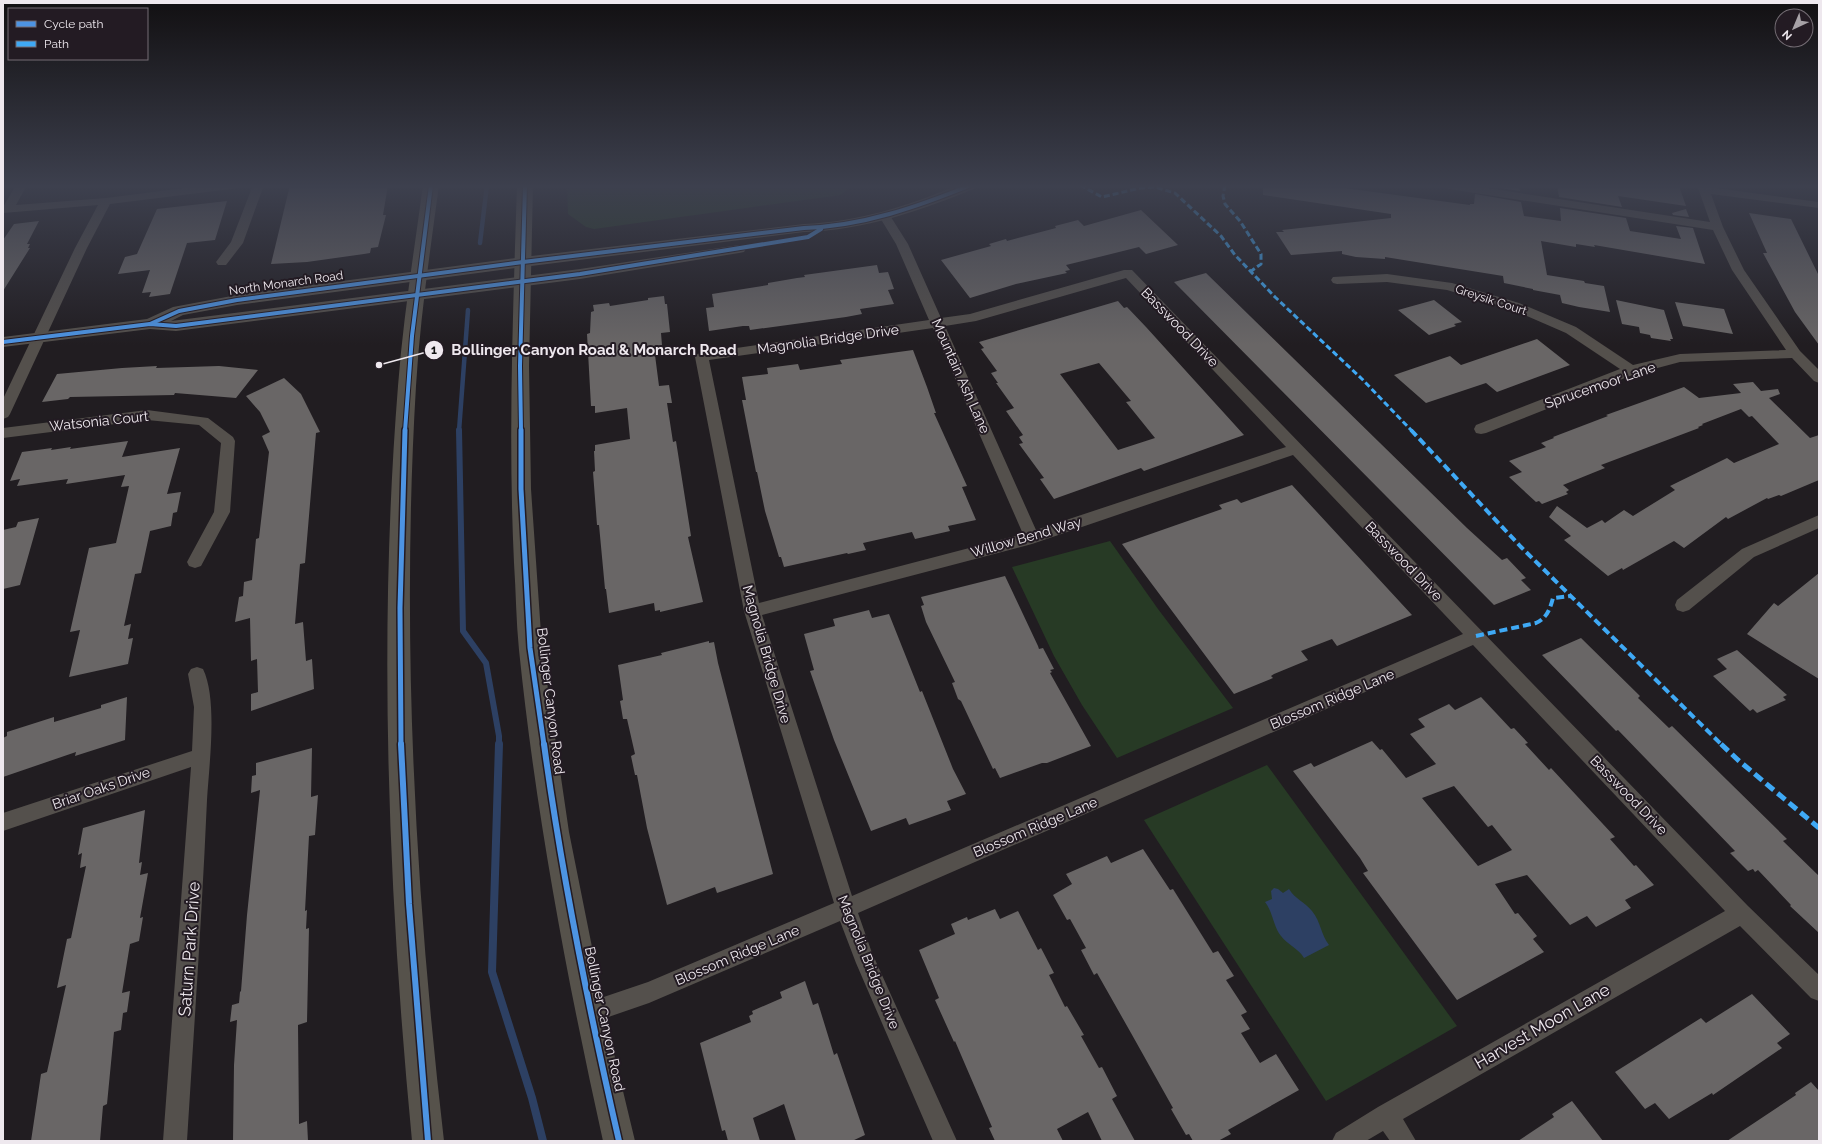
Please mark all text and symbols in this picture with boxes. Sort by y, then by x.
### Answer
legend [8,8,148,60]
north arrow [1774,8,1814,48]
text: Cycle path [44,17,103,31]
text: N [1780,27,1795,42]
text: Path [44,37,69,51]
street label: North Monarch Road [228,268,344,298]
street label: Greysik Court [1453,282,1529,318]
street label: Basswood Drive [1138,284,1222,370]
street label: Mountain Ash Lane [929,316,993,436]
street label: Magnolia Bridge Drive [756,321,900,357]
callout: Bollinger Canyon Road & Monarch Road [424,336,745,363]
text: Bollinger Canyon Road & Monarch Road [451,341,737,359]
text: 1 [431,343,437,357]
street label: Sprucemoor Lane [1543,359,1657,411]
street label: Watsonia Court [49,408,150,434]
street label: Willow Bend Way [969,513,1084,560]
street label: Basswood Drive [1362,518,1446,604]
street label: Magnolia Bridge Drive [740,583,794,725]
street label: Bollinger Canyon Road [534,627,568,775]
street label: Blossom Ridge Lane [1268,666,1396,732]
street label: Basswood Drive [1587,752,1671,838]
street label: Briar Oaks Drive [50,764,152,812]
street label: Blossom Ridge Lane [971,794,1099,860]
street label: Saturn Park Drive [174,881,204,1017]
street label: Magnolia Bridge Drive [835,893,903,1031]
street label: Blossom Ridge Lane [673,922,801,988]
street label: Bollinger Canyon Road [582,945,628,1093]
street label: Harvest Moon Lane [1471,979,1613,1073]

